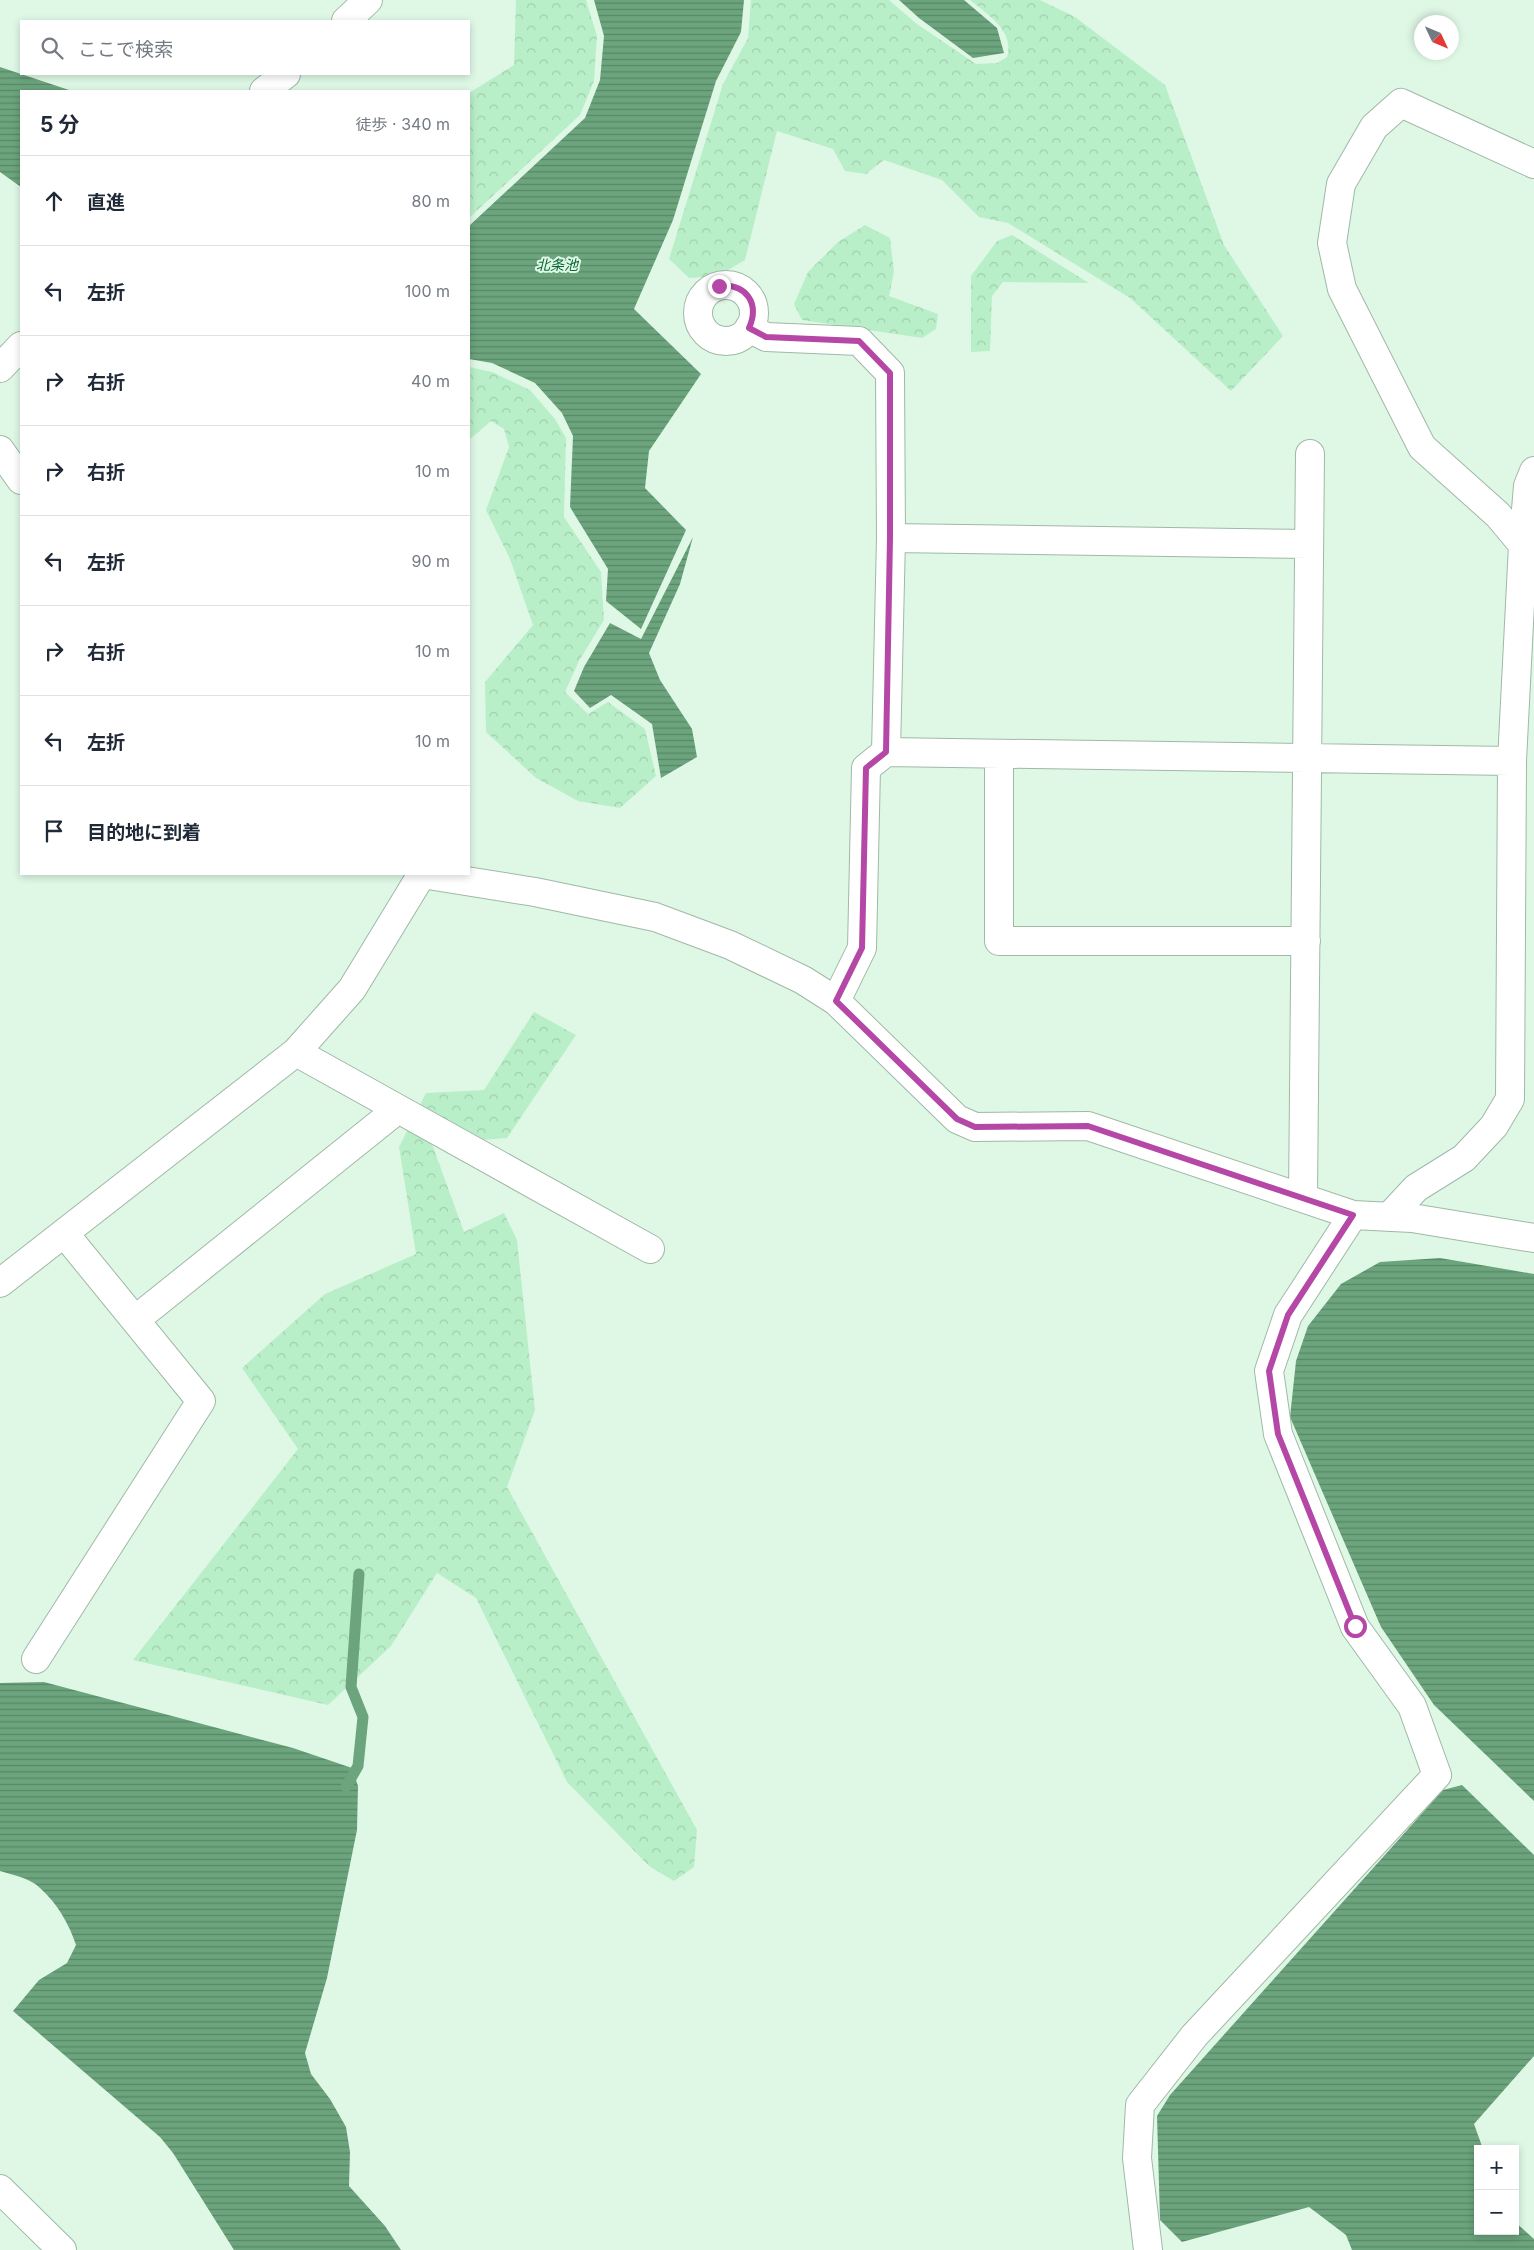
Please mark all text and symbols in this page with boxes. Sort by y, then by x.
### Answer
north arrow [1414,15,1459,60]
search box [20,20,470,75]
icon: search [38,34,66,62]
text: ここで検索 [78,38,173,61]
text: 5 分 [40,112,79,137]
text: 徒歩 · 340 m [356,114,450,134]
icon: ahead [40,187,68,215]
text: 直進 [87,191,125,214]
text: 80 m [411,191,450,211]
water label: 北条池 [536,256,580,273]
route end [708,275,731,298]
icon: left [40,277,68,305]
text: 左折 [87,281,125,304]
text: 100 m [405,281,450,301]
icon: right [40,367,68,395]
text: 右折 [87,371,125,394]
text: 40 m [411,371,450,391]
icon: right [40,457,68,485]
text: 右折 [87,461,125,484]
text: 10 m [415,461,450,481]
icon: left [40,547,68,575]
text: 左折 [87,551,125,574]
text: 90 m [411,551,450,571]
icon: right [40,637,68,665]
text: 右折 [87,641,125,664]
text: 10 m [415,641,450,661]
icon: left [40,727,68,755]
text: 左折 [87,731,125,754]
text: 10 m [415,731,450,751]
icon: arrive [40,817,68,845]
text: 目的地に到着 [87,821,201,844]
route start [1344,1615,1367,1638]
map controls [1474,2145,1519,2235]
button: + [1474,2145,1519,2190]
button: − [1474,2190,1519,2235]

